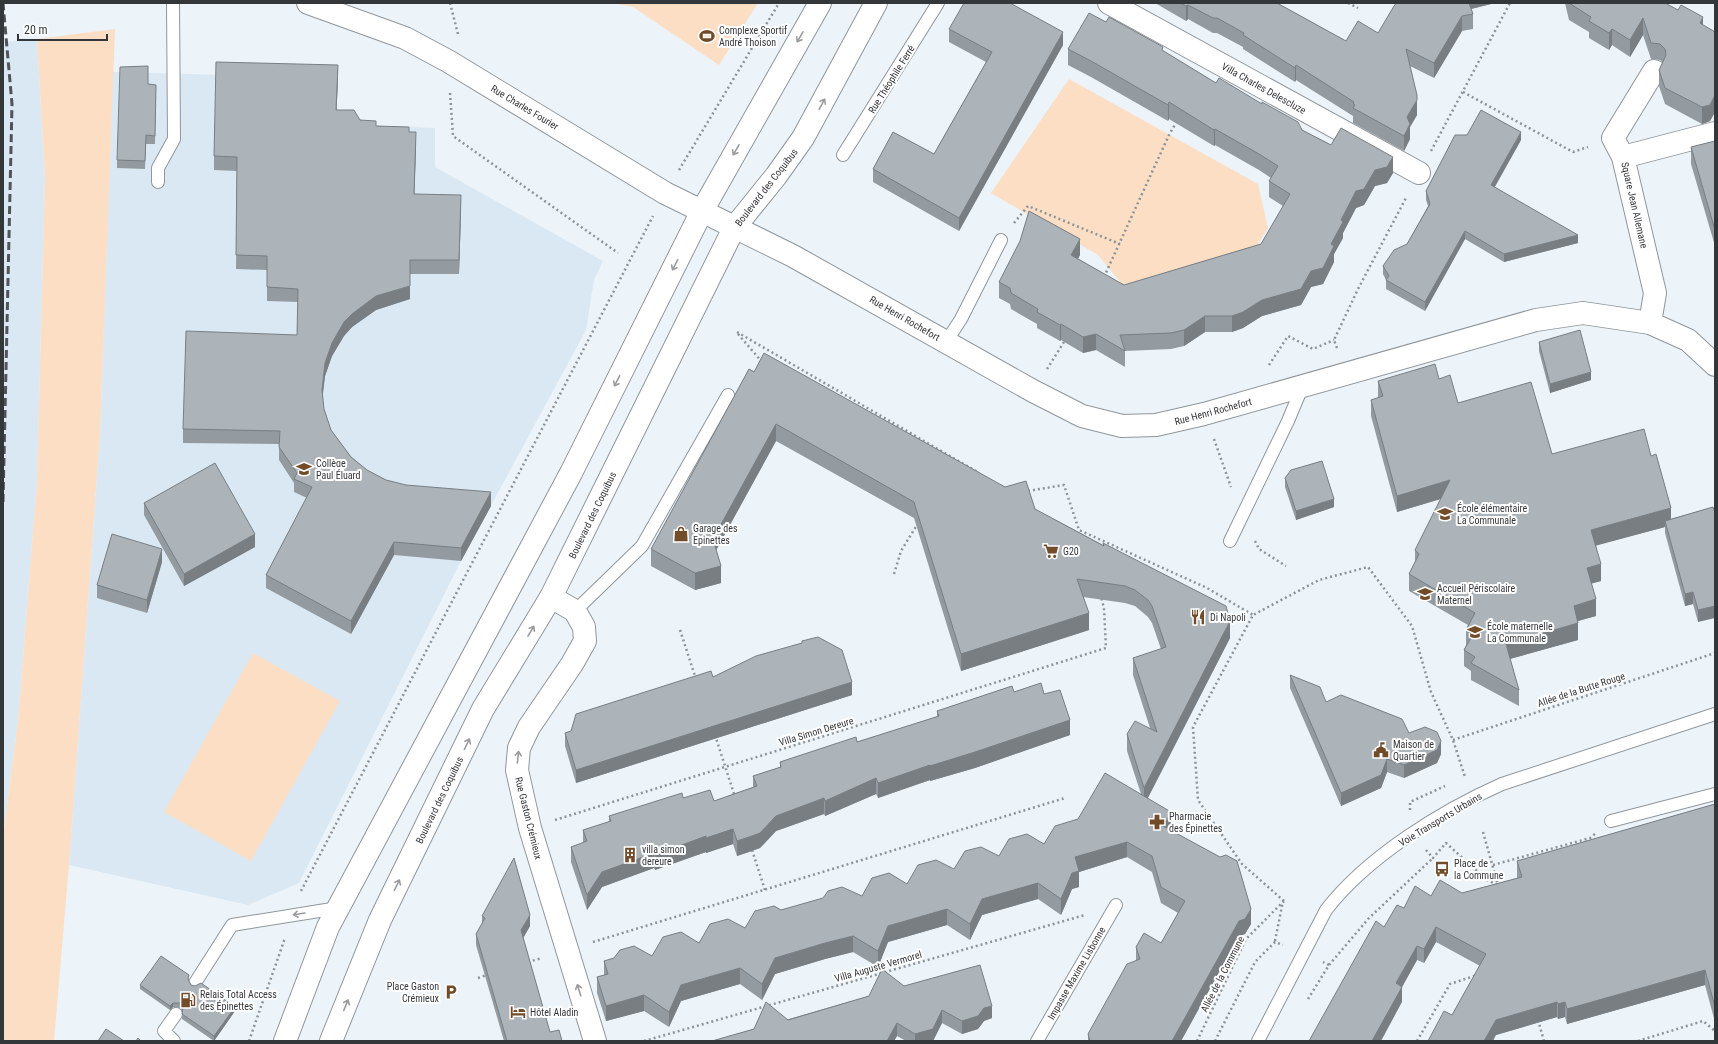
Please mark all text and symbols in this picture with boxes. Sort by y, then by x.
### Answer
scale bar [18,16,107,42]
text: 20 m [24,23,48,37]
place label: Complexe Sportif André Thoison [719,25,788,48]
sports icon: Complexe Sportif André Thoison [698,27,716,45]
one-way arrow [796,31,804,43]
street label: Rue Théophile Ferré [866,43,917,115]
street label: Villa Charles Delescluze [1220,61,1308,116]
street label: Rue Charles Fourier [489,83,561,132]
one-way arrow [818,98,826,110]
one-way arrow [732,144,740,156]
street label: Boulevard des Coquibus [733,146,800,228]
street label: Square Jean Allemane [1619,161,1650,250]
one-way arrow [671,258,678,270]
street label: Rue Henri Rochefort [868,294,942,343]
one-way arrow [613,375,620,387]
street label: Rue Henri Rochefort [1173,396,1253,427]
place label: Collège Paul Éluard [316,458,361,481]
school or university icon: Collège Paul Éluard [295,460,313,478]
street label: Boulevard des Coquibus [567,470,618,560]
place label: École élémentaire La Communale [1457,502,1528,526]
school or university icon: École élémentaire La Communale [1436,505,1454,523]
place label: Garage des Epinettes [693,523,738,546]
shop icon: Garage des Epinettes [672,525,690,543]
supermarket icon: G20 [1042,542,1060,560]
place label: G20 [1063,546,1079,557]
place label: Accueil Périscolaire Maternel [1437,583,1515,606]
school or university icon: Accueil Périscolaire Maternel [1416,585,1434,603]
restaurant icon: Di Napoli [1189,608,1207,626]
place label: Di Napoli [1210,612,1246,623]
place label: École maternelle La Communale [1487,620,1553,644]
school or university icon: École maternelle La Communale [1466,623,1484,641]
one-way arrow [528,625,536,637]
street label: Allée de la Butte Rouge [1536,670,1627,709]
street label: Villa Simon Dereure [778,715,855,748]
one-way arrow [464,738,471,750]
place label: Maison de Quartier [1393,739,1434,762]
public building icon: Maison de Quartier [1372,741,1390,759]
one-way arrow [514,751,522,764]
street label: Boulevard des Coquibus [414,755,465,845]
street label: Rue Gaston Crémieux [513,776,544,861]
street label: Voie Transports Urbains [1397,790,1484,848]
place label: Pharmacie des Épinettes [1169,811,1223,834]
pharmacy icon: Pharmacie des Épinettes [1148,813,1166,831]
place label: villa simon dereure [642,844,685,867]
building icon: villa simon dereure [621,846,639,864]
place label: Place de la Commune [1454,858,1504,881]
bus stop icon: Place de la Commune [1433,860,1451,878]
one-way arrow [394,880,401,892]
one-way arrow [293,910,306,918]
street label: Impasse Maxime Lisbonne [1045,925,1108,1022]
street label: Allée de la Commune [1199,934,1246,1014]
street label: Villa Auguste Vermorel [833,949,923,984]
place label: Place Gaston Crémieux [387,981,440,1004]
parking icon: Place Gaston Crémieux [442,983,460,1001]
one-way arrow [575,984,582,997]
place label: Relais Total Access des Épinettes [200,989,277,1012]
fuel station icon: Relais Total Access des Épinettes [179,991,197,1009]
one-way arrow [343,999,350,1011]
hotel icon: Hôtel Aladin [509,1003,527,1021]
place label: Hôtel Aladin [530,1007,579,1018]

